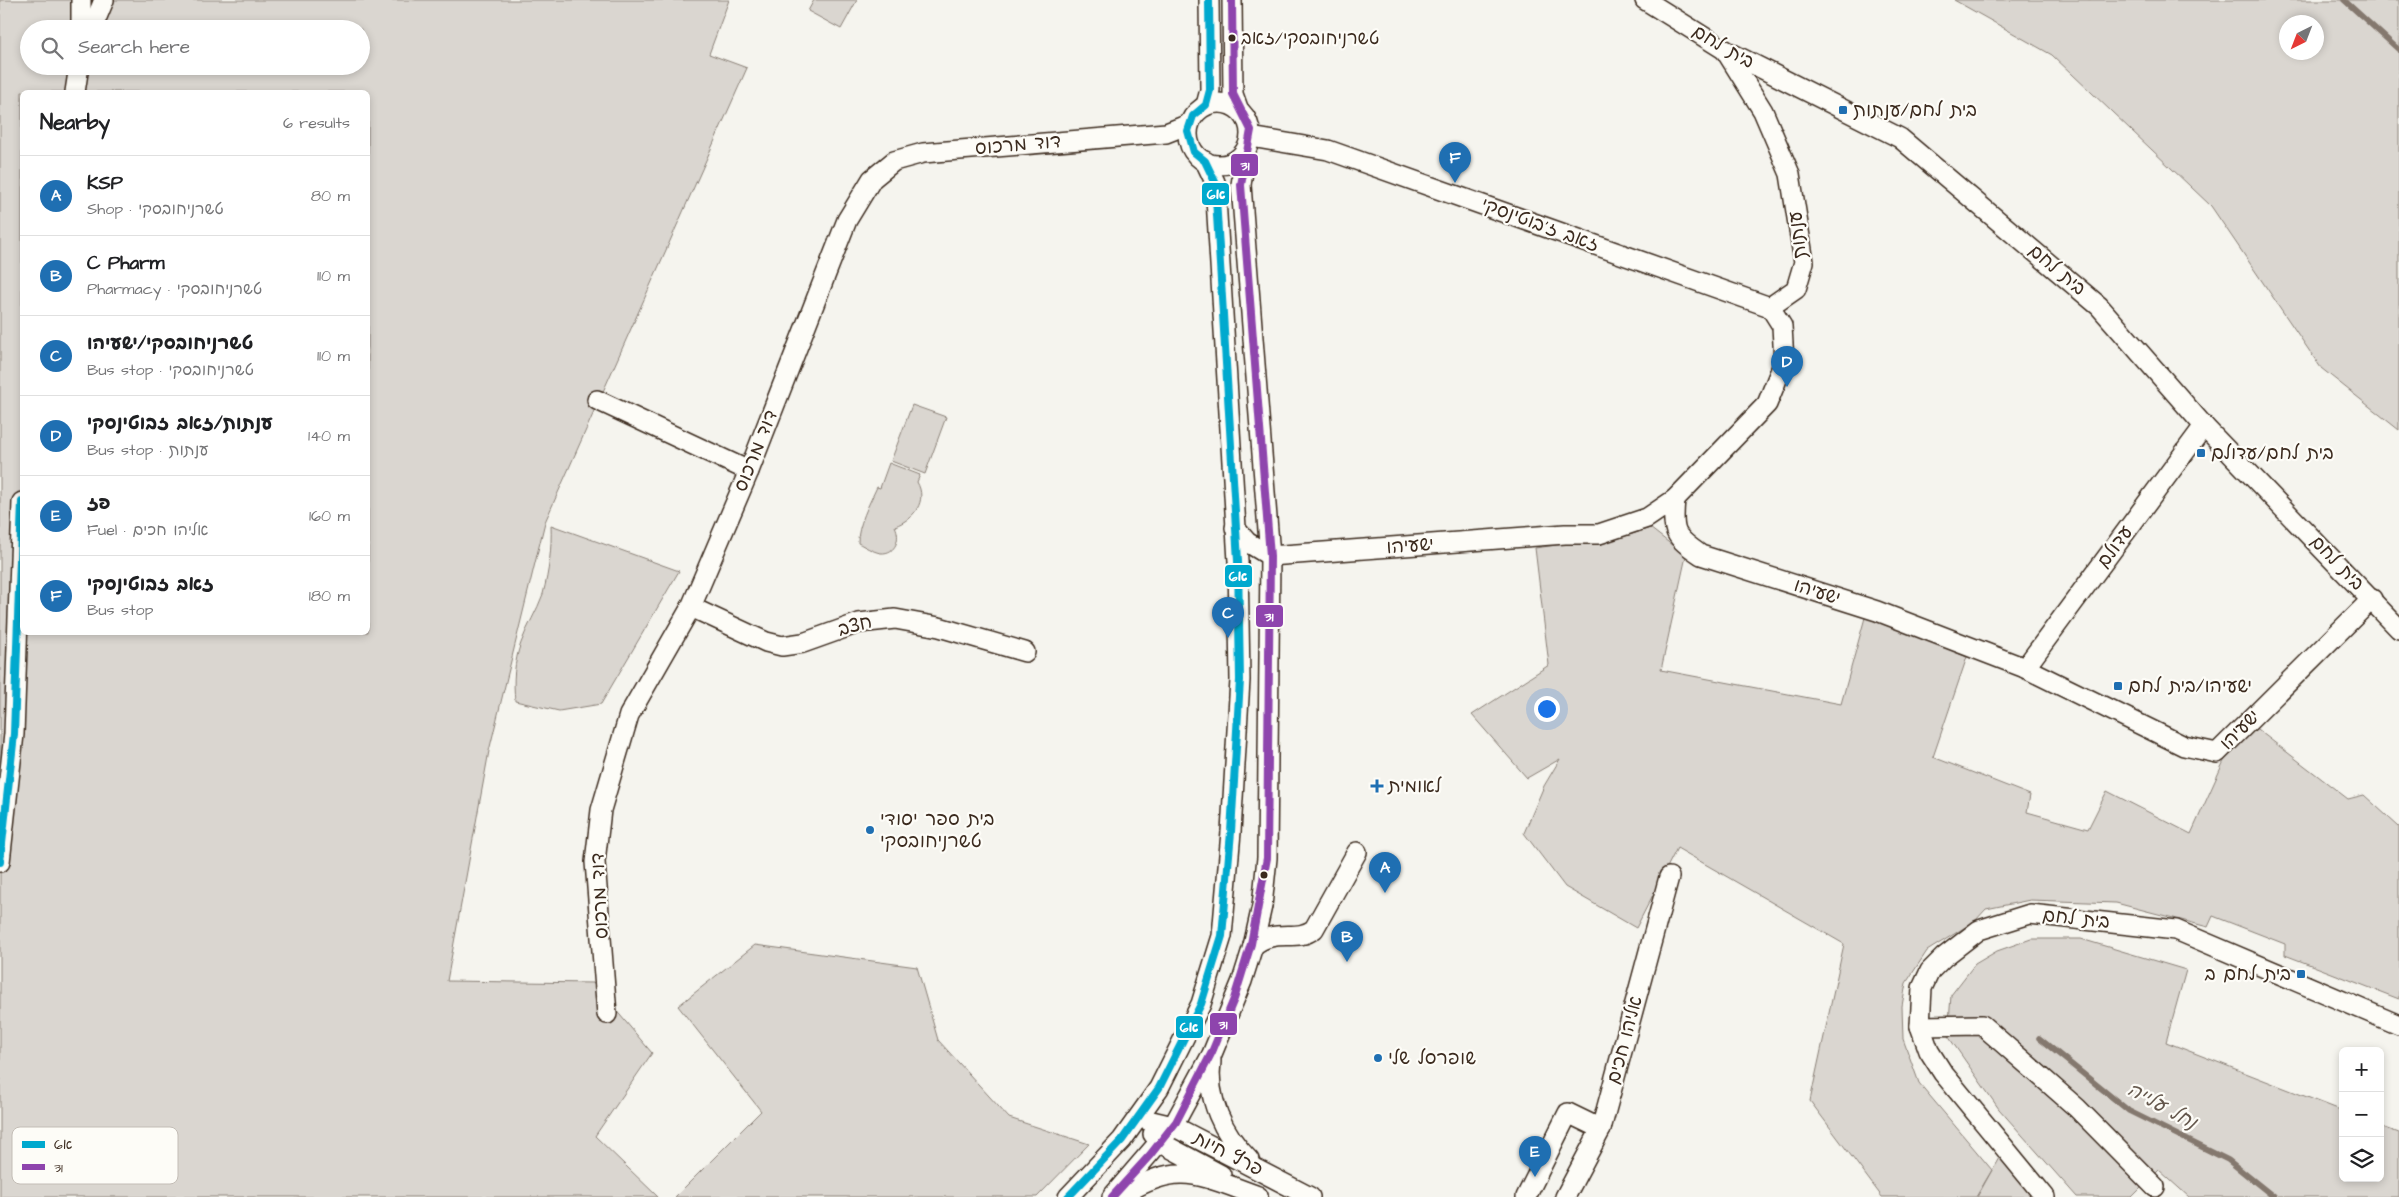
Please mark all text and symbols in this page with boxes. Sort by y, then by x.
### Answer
north arrow [2279,15,2324,60]
street label: בית לחם [1687,18,1759,76]
search box [20,20,370,75]
place label: טשרניחובסקי/זאב [1241,26,1379,51]
marker: טשרניחובסקי/זאב [1227,33,1237,43]
icon: search [38,34,66,62]
text: Search here [78,34,190,61]
place label: בית לחם/ענתות [1853,97,1977,124]
marker: בית לחם/ענתות [1837,104,1849,116]
text: Nearby [40,108,110,137]
text: 6 results [283,112,350,134]
street label: דוד מרכוס [974,128,1062,162]
pin: F [1439,142,1471,183]
line badge: 31 [1230,153,1259,177]
text: 31 [1240,156,1250,176]
text: KSP [87,170,123,197]
line badge: 6א [1201,182,1230,206]
text: A [51,185,61,207]
text: 80 m [311,185,350,207]
text: 6א [1207,185,1225,205]
street label: זאב ז'בוטינסקי [1477,191,1603,259]
text: Shop · טשרניחובסקי [87,198,224,220]
street label: ענתות [1782,210,1814,260]
street label: בית לחם [2022,238,2092,302]
text: C Pharm [87,250,165,277]
text: B [50,265,62,287]
text: 110 m [317,265,350,287]
text: Pharmacy · טשרניחובסקי [87,278,262,300]
text: טשרניחובסקי/ישעיהו [87,330,254,357]
text: C [50,345,62,367]
text: 110 m [317,345,350,367]
pin: D [1771,346,1803,387]
text: Bus stop · טשרניחובסקי [87,359,254,381]
street label: דוד מרכוס [727,406,785,496]
text: ענתות/זאב זבוטינסקי [87,410,273,437]
text: D [51,425,61,447]
text: 140 m [308,425,350,447]
text: Bus stop · ענתות [87,439,209,461]
place label: בית לחם/עדולם [2211,440,2334,467]
marker: בית לחם/עדולם [2195,447,2207,459]
text: פז [87,490,111,517]
text: E [51,505,61,527]
text: 160 m [309,505,350,527]
text: Fuel · אליהו חכים [87,519,209,541]
street label: עדולם [2090,520,2140,574]
street label: בית לחם [2304,529,2370,597]
street label: ישעיהו [1385,531,1435,561]
line badge: 6א [1224,564,1253,588]
text: 6א [1229,567,1247,587]
text: זאב זבוטינסקי [87,571,214,598]
street label: ישעיהו [1790,572,1844,612]
text: F [50,585,62,607]
text: 180 m [309,585,350,607]
pin: C [1212,597,1244,638]
text: Bus stop [87,599,153,621]
line badge: 31 [1255,604,1284,628]
text: 31 [1264,607,1274,627]
street label: חצב [835,608,875,644]
place label: ישעיהו/בית לחם [2128,673,2252,700]
marker: ישעיהו/בית לחם [2112,680,2124,692]
your location [1534,696,1560,722]
street label: ישעיהו [2214,704,2266,756]
place label: לאומית [1387,773,1443,800]
marker: לאומית [1370,779,1384,793]
place label: בית ספר יסודי טשרניחובסקי [880,806,994,855]
marker: בית ספר יסודי טשרניחובסקי [864,824,876,836]
street label: דוד מרכוס [584,852,616,940]
pin: A [1369,852,1401,893]
unlabelled marker [1259,870,1269,880]
street label: בית לחם [2041,902,2111,936]
pin: B [1331,921,1363,962]
place label: בית לחם ב [2204,961,2291,988]
marker: בית לחם ב [2295,968,2307,980]
street label: אליהו חכים [1600,993,1650,1087]
line badge: 31 [1209,1012,1238,1036]
line badge: 6א [1175,1015,1204,1039]
text: 31 [1218,1015,1228,1035]
text: 6א [1180,1018,1198,1038]
place label: שופרסל שלי [1388,1045,1476,1072]
map controls [2339,1047,2384,1182]
button: + [2339,1047,2384,1092]
marker: שופרסל שלי [1372,1052,1384,1064]
water label: נחל עלייה [2122,1075,2203,1137]
button: − [2339,1092,2384,1137]
street label: פרץ חיות [1187,1124,1268,1183]
legend [12,1127,178,1184]
text: 6א [54,1135,73,1155]
pin: E [1519,1136,1551,1177]
button: layers [2339,1137,2384,1182]
text: 31 [54,1158,63,1178]

